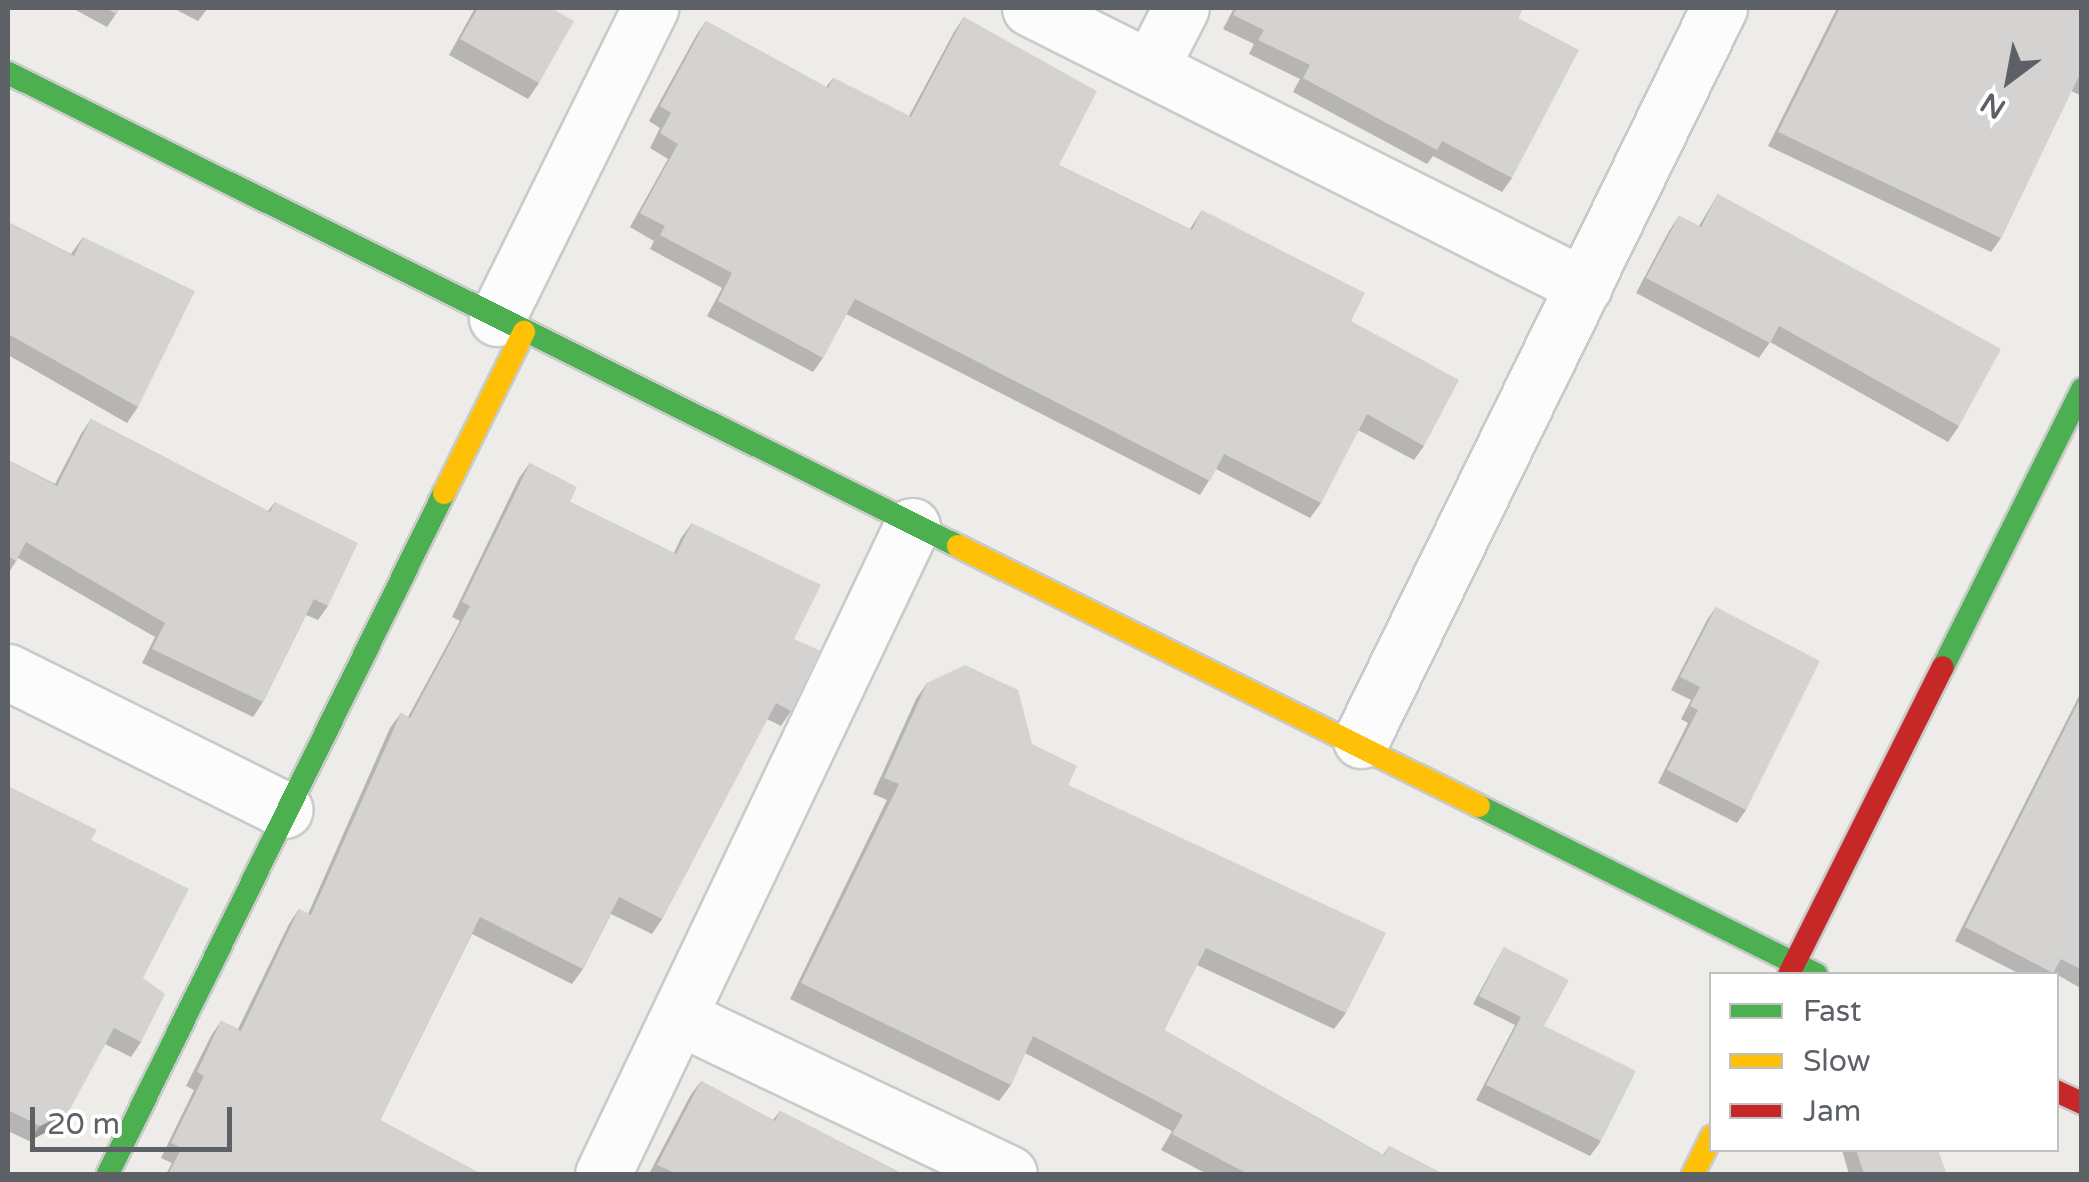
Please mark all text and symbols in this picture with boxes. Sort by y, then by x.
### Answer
north arrow [1959,30,2059,130]
text: N [1975,85,2012,126]
legend [1709,972,2059,1152]
text: Fast [1803,993,1862,1030]
text: Slow [1803,1043,1871,1080]
scale bar [35,1087,238,1149]
text: Jam [1803,1093,1861,1130]
text: 20 m [47,1106,120,1143]

